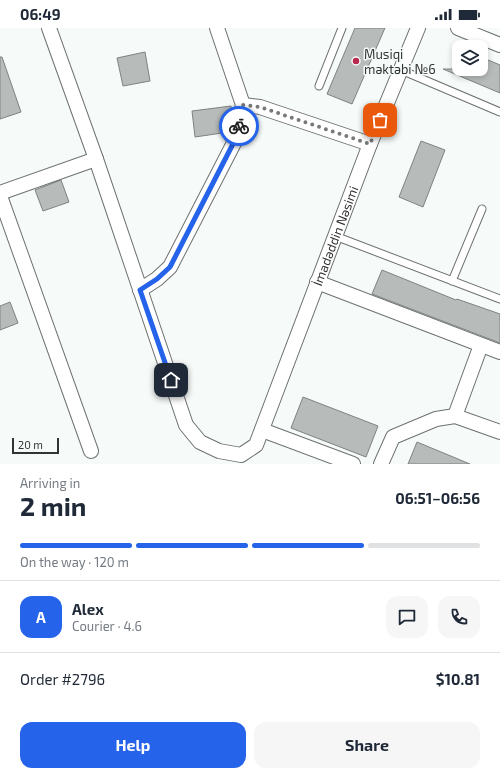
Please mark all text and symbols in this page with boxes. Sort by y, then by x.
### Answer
text: 06:49 [20,5,61,23]
map controls [452,40,488,76]
button: layers [452,40,488,76]
place label: Musiqi məktəbi №6 [364,46,436,77]
marker: Musiqi məktəbi №6 [351,56,361,66]
pin [363,103,397,137]
courier [219,106,259,146]
icon: bag [369,109,391,131]
icon: bike [228,115,250,137]
street label: İmadəddin Nəsimi [309,184,361,288]
pin [154,363,188,397]
icon: home [160,369,182,391]
scale bar [12,436,59,455]
text: 20 m [18,438,43,451]
text: Arriving in [20,475,80,491]
text: 06:51–06:56 [395,489,480,507]
text: 2 min [20,490,86,521]
text: On the way · 120 m [20,554,129,570]
button: chat [386,596,428,638]
button: phone [438,596,480,638]
text: Alex [72,600,104,618]
text: A [36,608,46,626]
text: Courier · 4.6 [72,618,142,634]
text: Order #2796 [20,670,105,688]
text: $10.81 [436,670,480,688]
button: Help [20,722,246,768]
button: Share [254,722,480,768]

